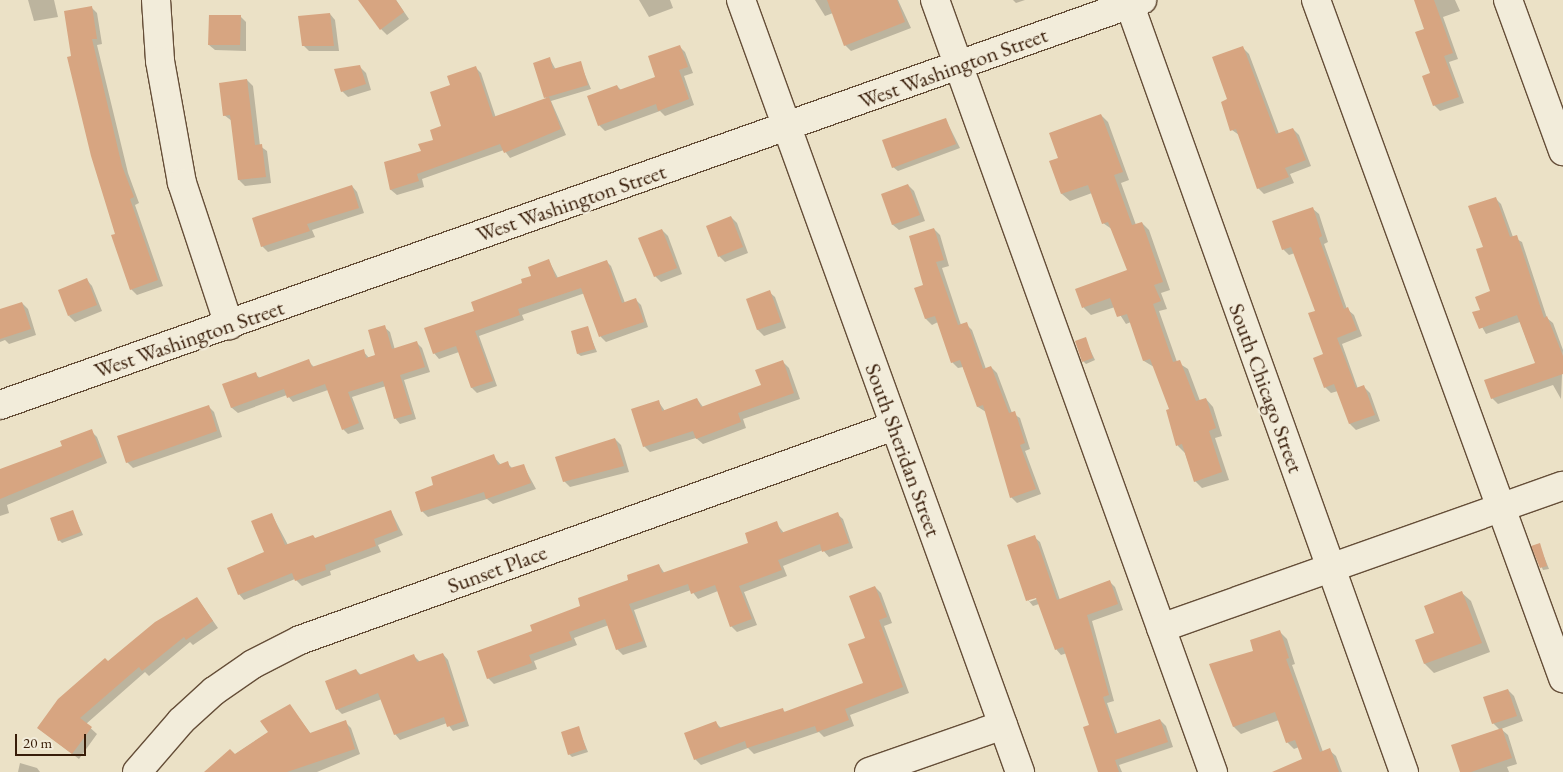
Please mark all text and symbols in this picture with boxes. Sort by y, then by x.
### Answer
street label: West Washington Street [855,22,1051,114]
street label: West Washington Street [473,158,669,248]
street label: West Washington Street [91,294,287,384]
street label: South Chicago Street [1223,300,1309,476]
street label: South Sheridan Street [859,360,947,540]
street label: Sunset Place [444,539,550,599]
scale bar [18,724,89,756]
text: 20 m [23,733,52,752]

